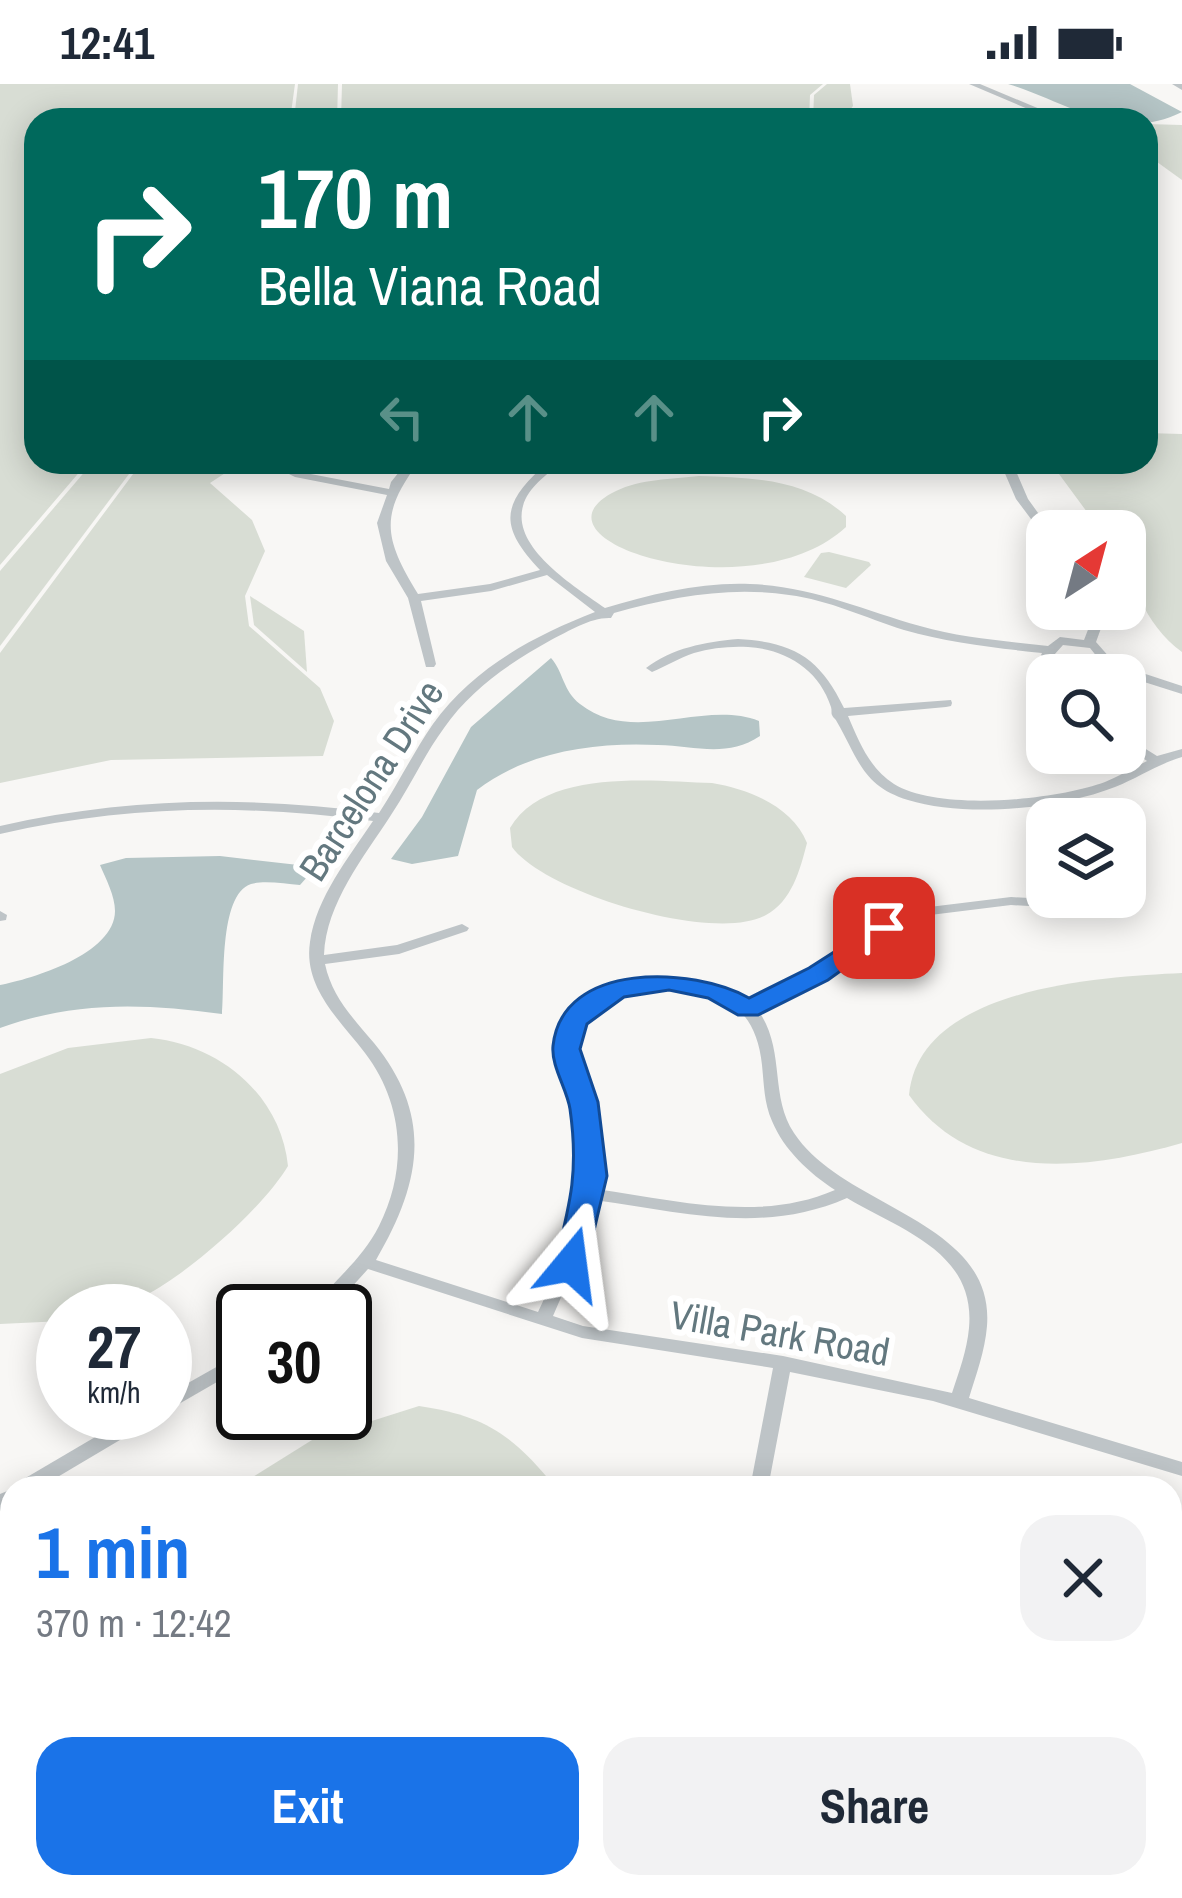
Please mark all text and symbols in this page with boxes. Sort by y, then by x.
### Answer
text: 12:41 [60,12,154,73]
text: 170 m [258,141,453,254]
icon: right [60,156,216,312]
text: Bella Viana Road [258,249,602,322]
icon: left [369,384,435,450]
icon: ahead [495,384,561,450]
icon: ahead [621,384,687,450]
icon: right [747,384,813,450]
north arrow [1026,510,1146,630]
map controls [1026,510,1146,918]
button: search [1026,654,1146,774]
street label: Barcelona Drive [287,670,455,890]
button: layers [1026,798,1146,918]
pin [833,877,935,979]
icon: arrive [851,895,917,961]
position arrow [508,1201,634,1327]
speed limit sign: 30 [216,1284,372,1440]
street label: Villa Park Road [666,1288,894,1378]
text: 27 [87,1306,141,1387]
text: km/h [87,1372,141,1412]
text: 1 min [36,1503,190,1600]
button: close [1020,1515,1146,1641]
text: 370 m · 12:42 [36,1597,232,1649]
button: Exit [36,1737,579,1875]
button: Share [603,1737,1146,1875]

